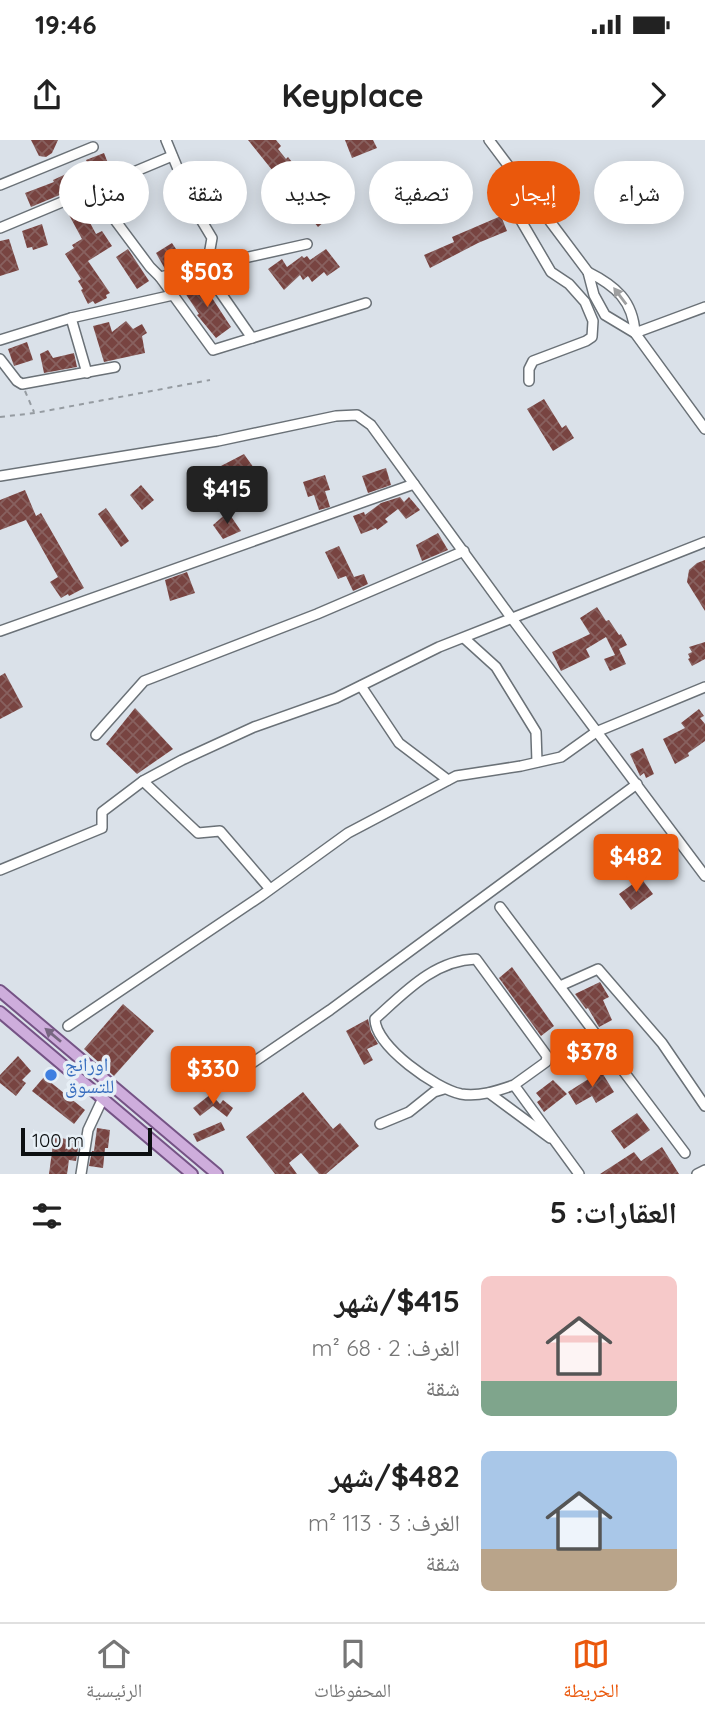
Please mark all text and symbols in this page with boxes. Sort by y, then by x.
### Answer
text: 19:46 [35,8,97,41]
text: Keyplace [281,75,424,115]
icon: share [28,76,66,114]
icon: forward [639,76,677,114]
chip: منزل [59,161,149,224]
chip: شقة [163,161,247,224]
chip: جديد [261,161,355,224]
chip: تصفية [369,161,473,224]
chip: إيجار [487,161,580,224]
chip: شراء [594,161,684,224]
pin: $503 [166,250,248,309]
text: $503 [180,257,234,286]
one-way arrow [613,288,628,306]
pin: $415 [186,466,268,526]
text: $415 [203,474,251,503]
pin: $482 [595,834,677,894]
text: $482 [610,842,662,871]
one-way arrow [44,1028,61,1043]
pin: $378 [551,1030,633,1089]
text: $378 [566,1037,618,1066]
pin: $330 [172,1046,254,1106]
place label: اورانج للتسوق [65,1052,114,1098]
text: $330 [187,1054,239,1083]
marker: اورانج للتسوق [43,1067,59,1083]
scale bar [21,1125,152,1157]
text: 100 m [32,1128,84,1152]
text: العقارات: 5 [550,1193,677,1231]
icon: filters [28,1197,66,1235]
text: $415/شهر [335,1282,460,1320]
icon: home [537,1304,621,1388]
text: الغرف: 2 · 68 m² [312,1333,460,1362]
text: شقة [426,1373,460,1402]
text: $482/شهر [329,1457,460,1495]
icon: home [537,1479,621,1563]
text: الغرف: 3 · 113 m² [308,1508,460,1537]
text: شقة [426,1548,460,1577]
tab: الرئيسية [86,1635,142,1709]
tab: المحفوظات [314,1635,391,1709]
tab: الخريطة [563,1635,619,1709]

